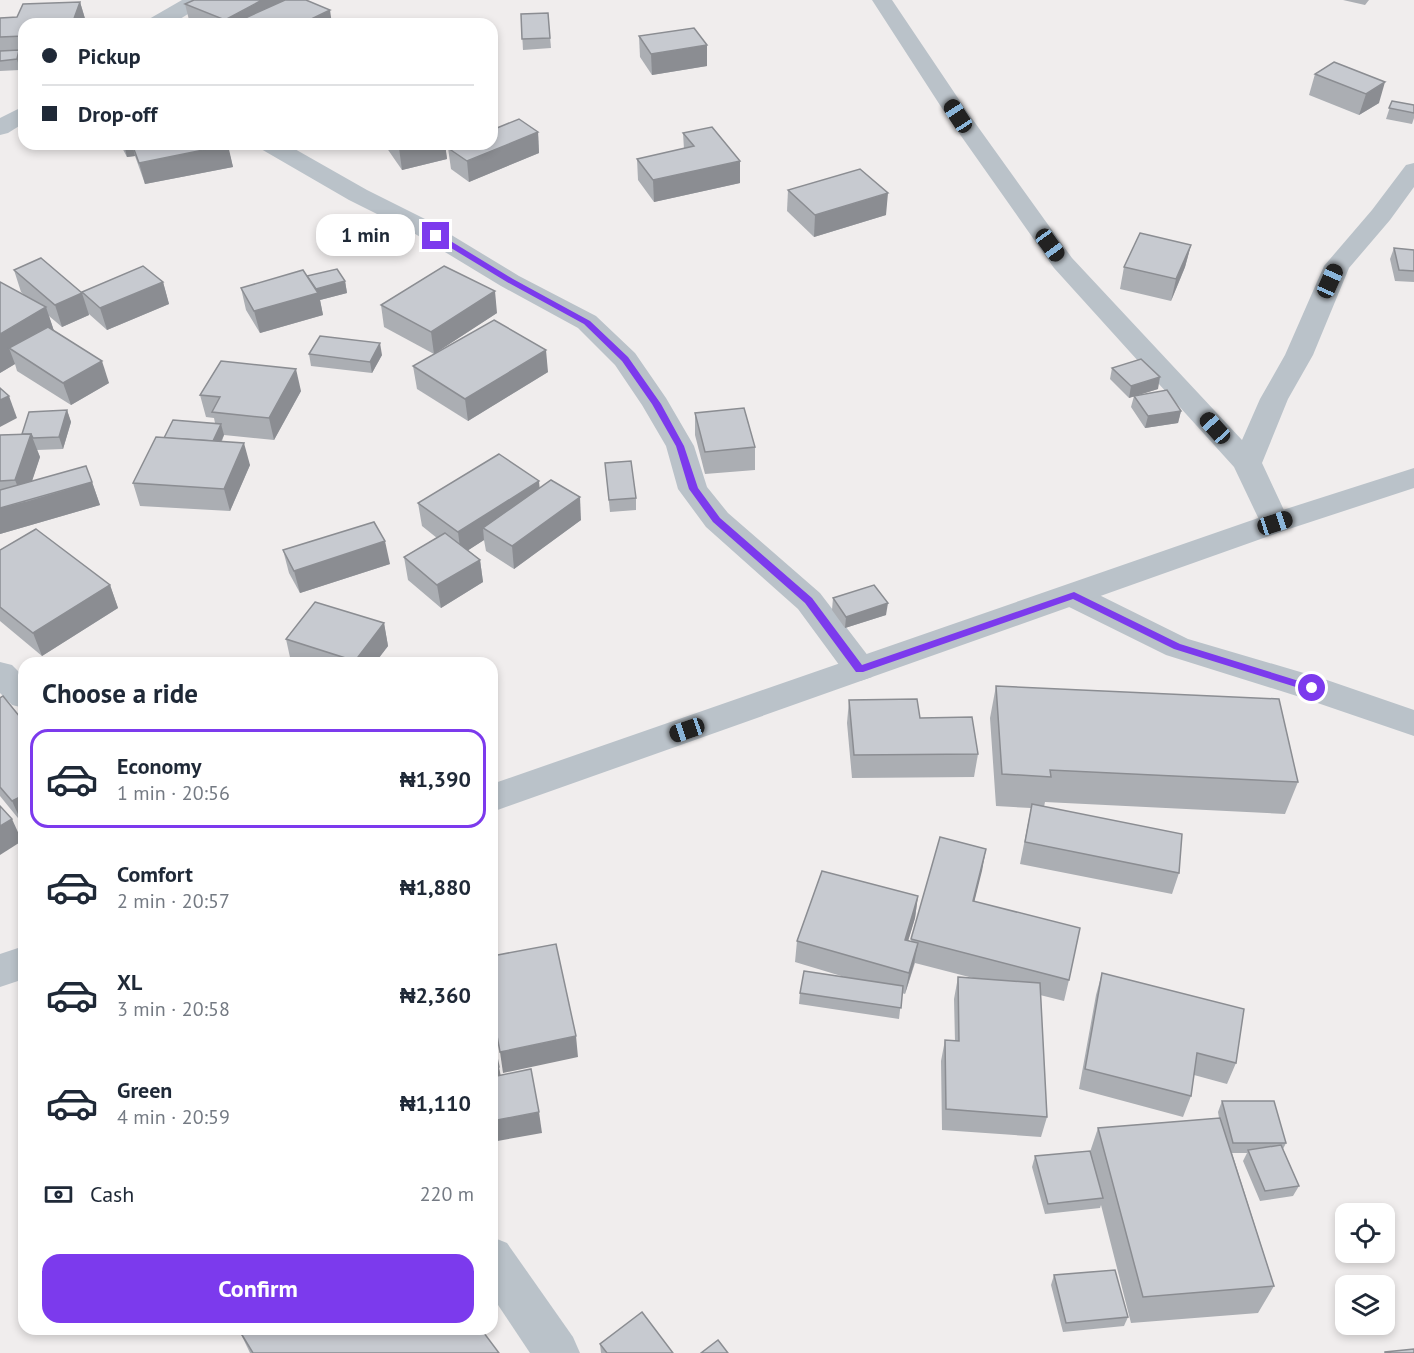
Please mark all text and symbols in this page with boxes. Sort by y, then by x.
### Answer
text: Pickup [78,42,141,70]
car [941,96,975,136]
text: Drop-off [78,100,157,128]
callout: 1 min [316,215,415,257]
text: 1 min [341,222,390,248]
route end [422,222,449,249]
car [1032,225,1068,265]
car [1314,261,1346,301]
car [1196,409,1234,447]
car [1255,509,1295,537]
route start [1298,674,1325,701]
text: Choose a ride [42,676,198,710]
car [667,716,707,744]
icon: car [45,752,99,806]
text: Economy [117,752,201,780]
text: ₦1,390 [400,765,471,793]
text: 1 min · 20:56 [117,780,230,806]
icon: car [45,860,99,914]
text: Comfort [117,860,193,888]
text: ₦1,880 [400,873,471,901]
text: 2 min · 20:57 [117,888,230,914]
icon: car [45,968,99,1022]
text: XL [117,968,142,996]
text: ₦2,360 [400,981,471,1009]
text: 3 min · 20:58 [117,996,230,1022]
icon: car [45,1076,99,1130]
text: Green [117,1076,172,1104]
text: ₦1,110 [400,1089,471,1117]
text: 4 min · 20:59 [117,1104,230,1130]
icon: cash [42,1178,75,1211]
text: Cash [90,1180,134,1208]
text: 220 m [420,1181,474,1207]
map controls [1335,1203,1395,1335]
button: locate [1335,1203,1395,1263]
button: Confirm [42,1254,474,1323]
button: layers [1335,1275,1395,1335]

